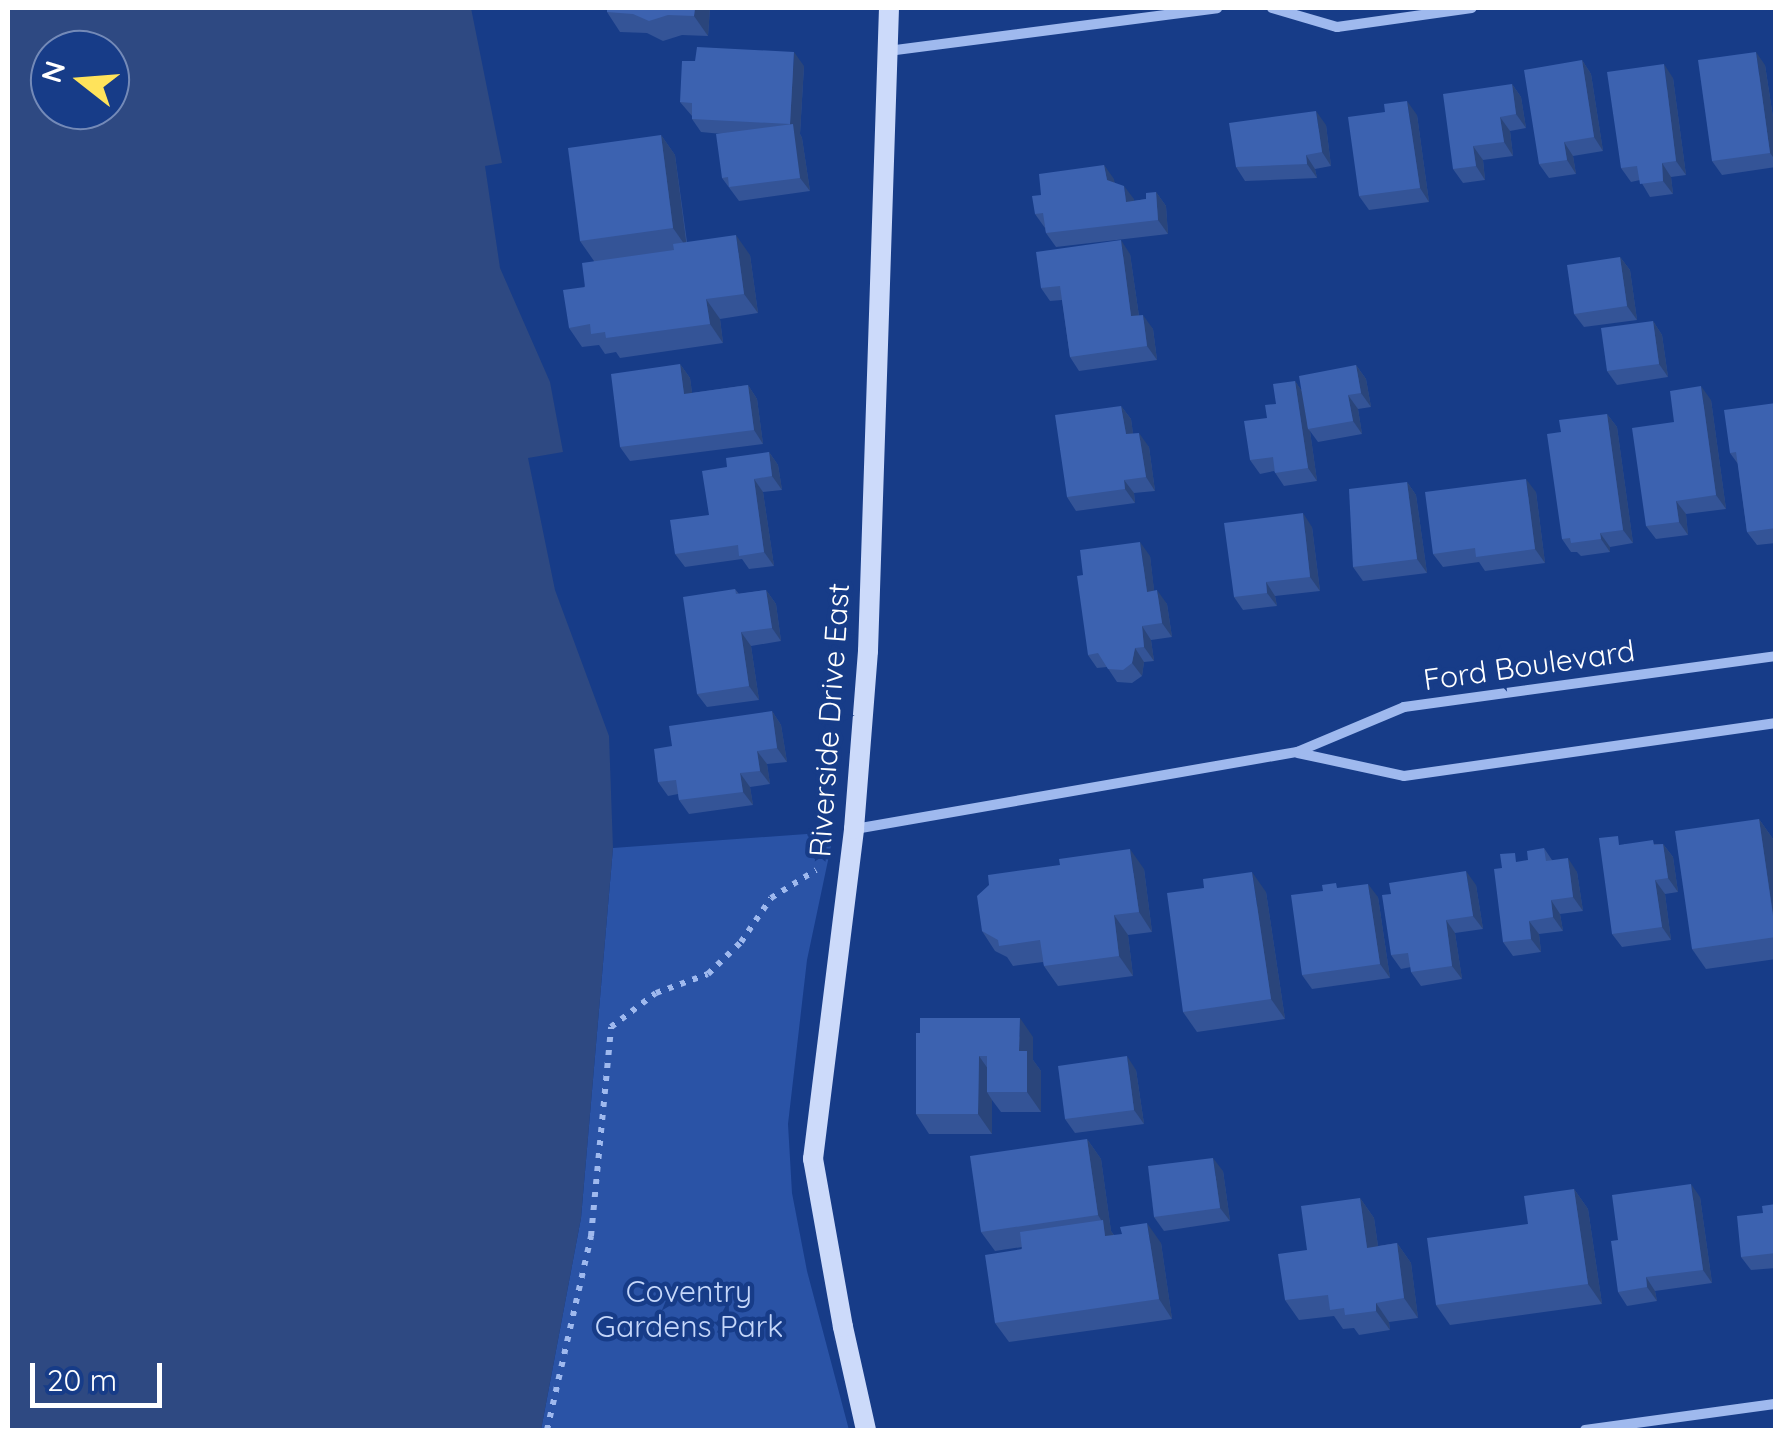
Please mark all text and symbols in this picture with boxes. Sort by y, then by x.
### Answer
north arrow [30,30,130,130]
text: N [33,57,72,87]
street label: Riverside Drive East [801,582,857,858]
street label: Ford Boulevard [1421,632,1637,698]
park label: Coventry Gardens Park [595,1273,783,1344]
scale bar [35,1343,168,1405]
text: 20 m [47,1361,117,1399]

